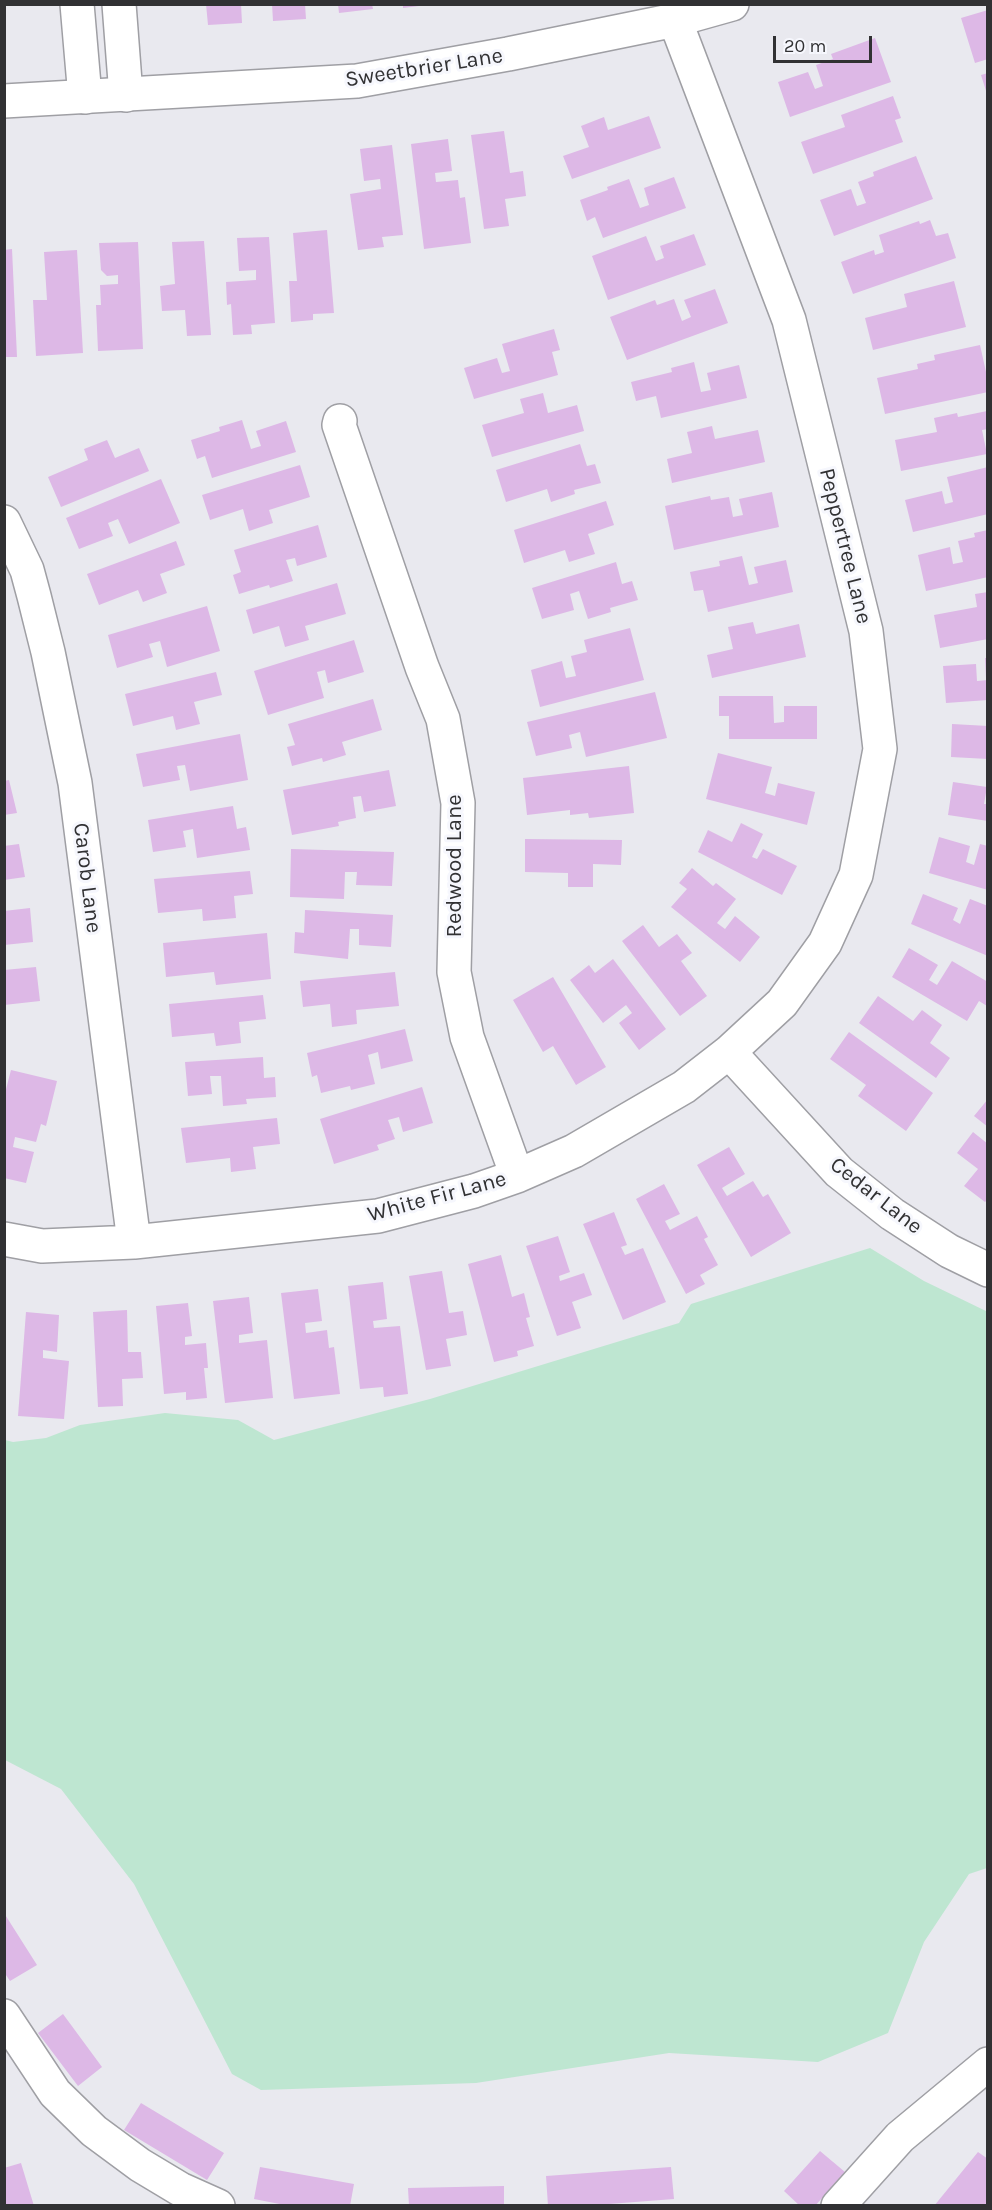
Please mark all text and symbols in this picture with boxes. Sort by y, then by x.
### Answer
scale bar [776,24,875,62]
text: 20 m [784,35,826,57]
street label: Sweetbrier Lane [343,43,505,93]
street label: Peppertree Lane [813,465,877,627]
street label: Redwood Lane [442,794,468,938]
street label: Carob Lane [67,821,107,935]
street label: Cedar Lane [825,1152,927,1240]
street label: White Fir Lane [365,1166,509,1228]

